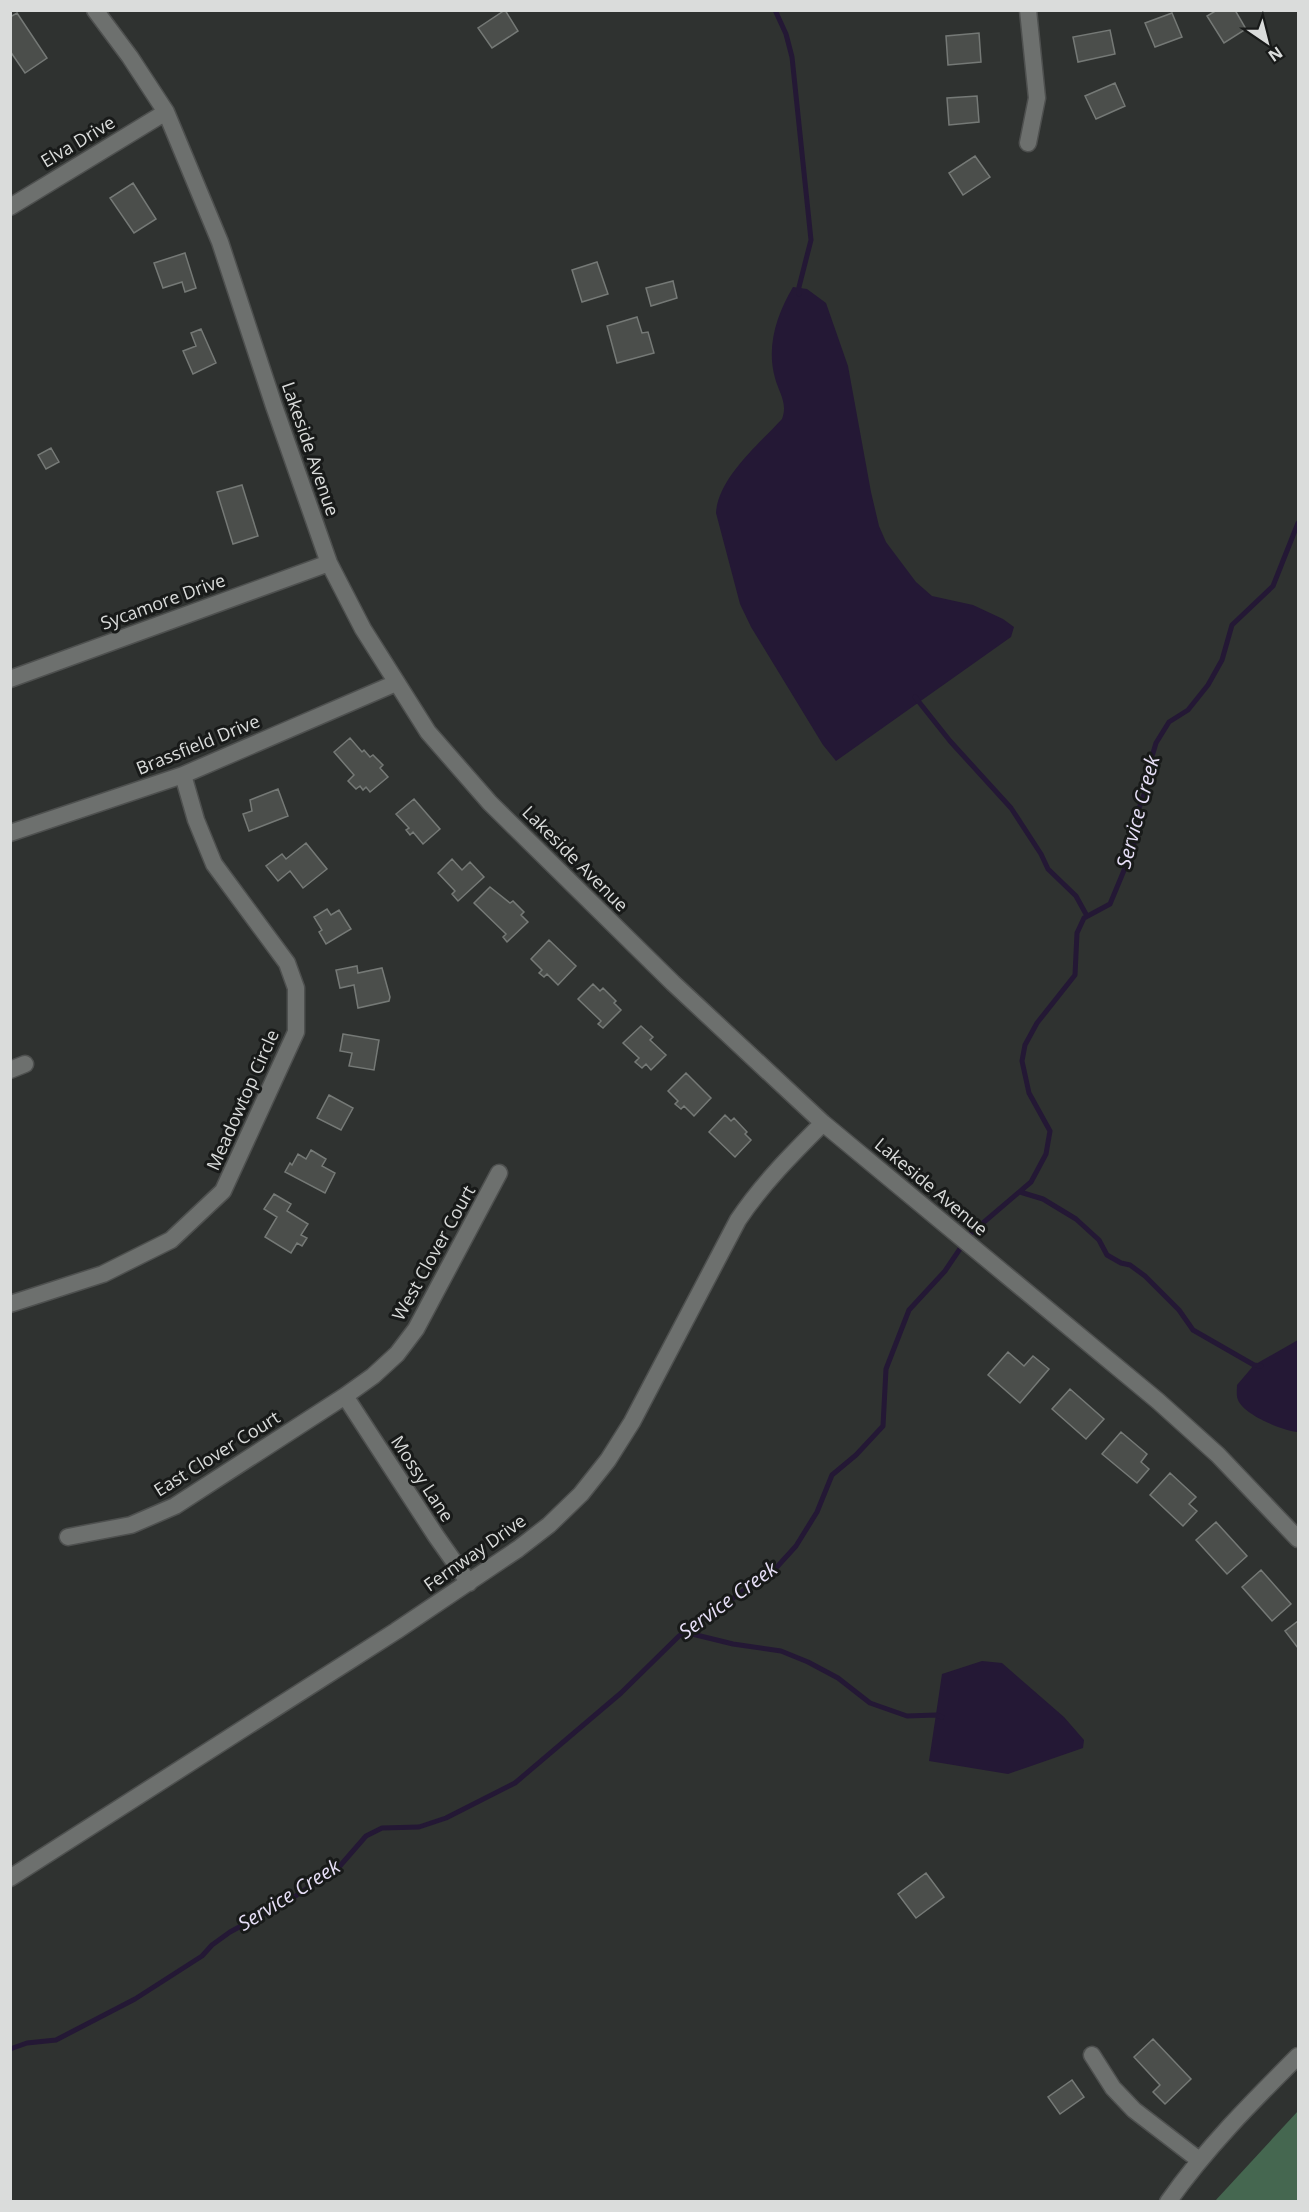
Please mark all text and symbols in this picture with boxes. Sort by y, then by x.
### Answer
north arrow [1237,12,1297,72]
text: N [1264,42,1287,67]
street label: Elva Drive [36,110,119,173]
street label: Lakeside Avenue [277,378,345,519]
street label: Sycamore Drive [97,567,228,635]
street label: Brassfield Drive [132,708,263,780]
water label: Service Creek [1109,751,1166,871]
street label: Lakeside Avenue [518,800,634,916]
street label: Meadowtop Circle [200,1025,284,1174]
street label: Lakeside Avenue [870,1132,993,1241]
street label: West Clover Court [386,1181,480,1324]
street label: East Clover Court [149,1405,284,1502]
street label: Mossy Lane [386,1431,460,1526]
street label: Fernway Drive [419,1508,530,1596]
water label: Service Creek [673,1554,783,1645]
water label: Service Creek [232,1852,346,1937]

